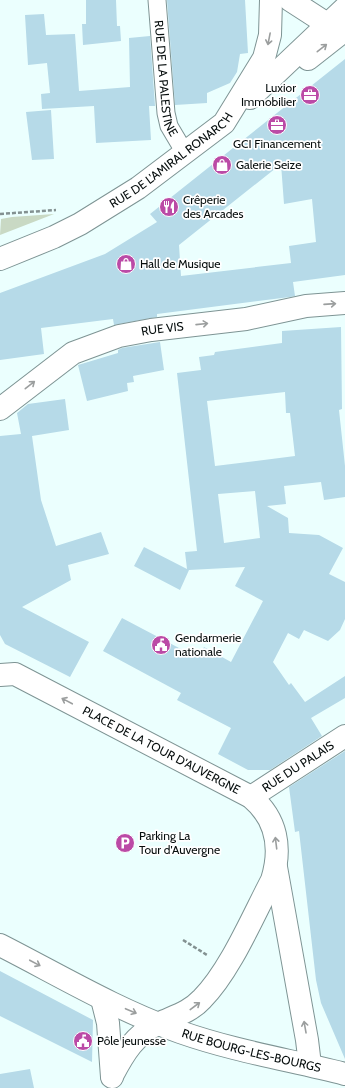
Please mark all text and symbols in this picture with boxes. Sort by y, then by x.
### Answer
street label: RUE DE LA PALESTINE [152,20,182,139]
one-way arrow [265,32,273,45]
one-way arrow [316,44,327,53]
place label: Luxior Immobilier [241,80,296,109]
office icon: Luxior Immobilier [299,84,321,106]
street label: RUE DE L'AMIRAL RONARC'H [106,109,236,211]
office icon: GCI Financement [266,114,288,136]
place label: GCI Financement [233,136,321,151]
shop icon: Galerie Seize [211,154,233,176]
place label: Galerie Seize [236,157,301,172]
place label: Crêperie des Arcades [183,192,244,221]
restaurant icon: Crêperie des Arcades [158,196,180,218]
shop icon: Hall de Musique [115,253,137,275]
place label: Hall de Musique [140,256,221,271]
one-way arrow [323,300,336,307]
street label: RUE VIS [140,318,184,339]
one-way arrow [195,320,208,328]
one-way arrow [25,380,36,389]
place label: Gendarmerie nationale [175,630,241,659]
public building icon: Gendarmerie nationale [150,634,172,656]
one-way arrow [61,697,73,705]
street label: PLACE DE LA TOUR D'AUVERGNE [80,703,243,797]
street label: RUE DU PALAIS [259,737,336,795]
place label: Parking La Tour d'Auvergne [139,828,220,857]
parking icon: Parking La Tour d'Auvergne [114,832,136,854]
one-way arrow [272,837,280,850]
one-way arrow [28,960,40,967]
one-way arrow [189,1001,200,1010]
one-way arrow [125,1008,137,1015]
one-way arrow [301,1021,309,1034]
street label: RUE BOURG-LES-BOURGS [180,1025,323,1075]
public building icon: Pôle jeunesse [72,1030,94,1052]
place label: Pôle jeunesse [97,1033,166,1048]

